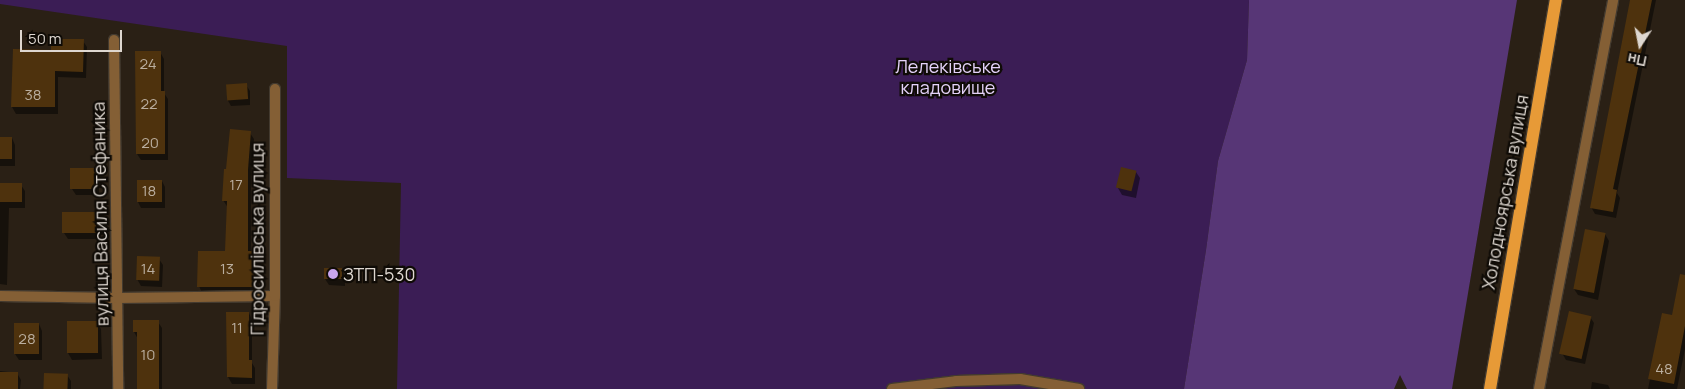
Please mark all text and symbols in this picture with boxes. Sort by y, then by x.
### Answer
scale bar [22,20,125,52]
north arrow [1615,20,1665,70]
text: 50 m [28,28,62,49]
text: Пн [1626,49,1648,71]
house number: 24 [139,55,157,73]
park label: Лелеківське кладовище [895,56,1001,98]
house number: 38 [24,86,42,104]
street label: Холодноярська вулиця [1477,93,1533,291]
house number: 22 [140,95,158,113]
street label: вулиця Василя Стефаника [87,102,113,326]
house number: 20 [141,134,159,152]
street label: Гідросилівська вулиця [246,143,268,335]
house number: 17 [229,176,243,194]
house number: 18 [142,182,156,200]
house number: 14 [141,260,155,278]
house number: 13 [220,260,234,278]
place label: ЗТП-530 [343,263,415,285]
marker: ЗТП-530 [327,268,339,280]
house number: 11 [231,319,243,337]
house number: 28 [18,330,36,348]
house number: 10 [141,346,155,364]
house number: 48 [1655,360,1673,378]

